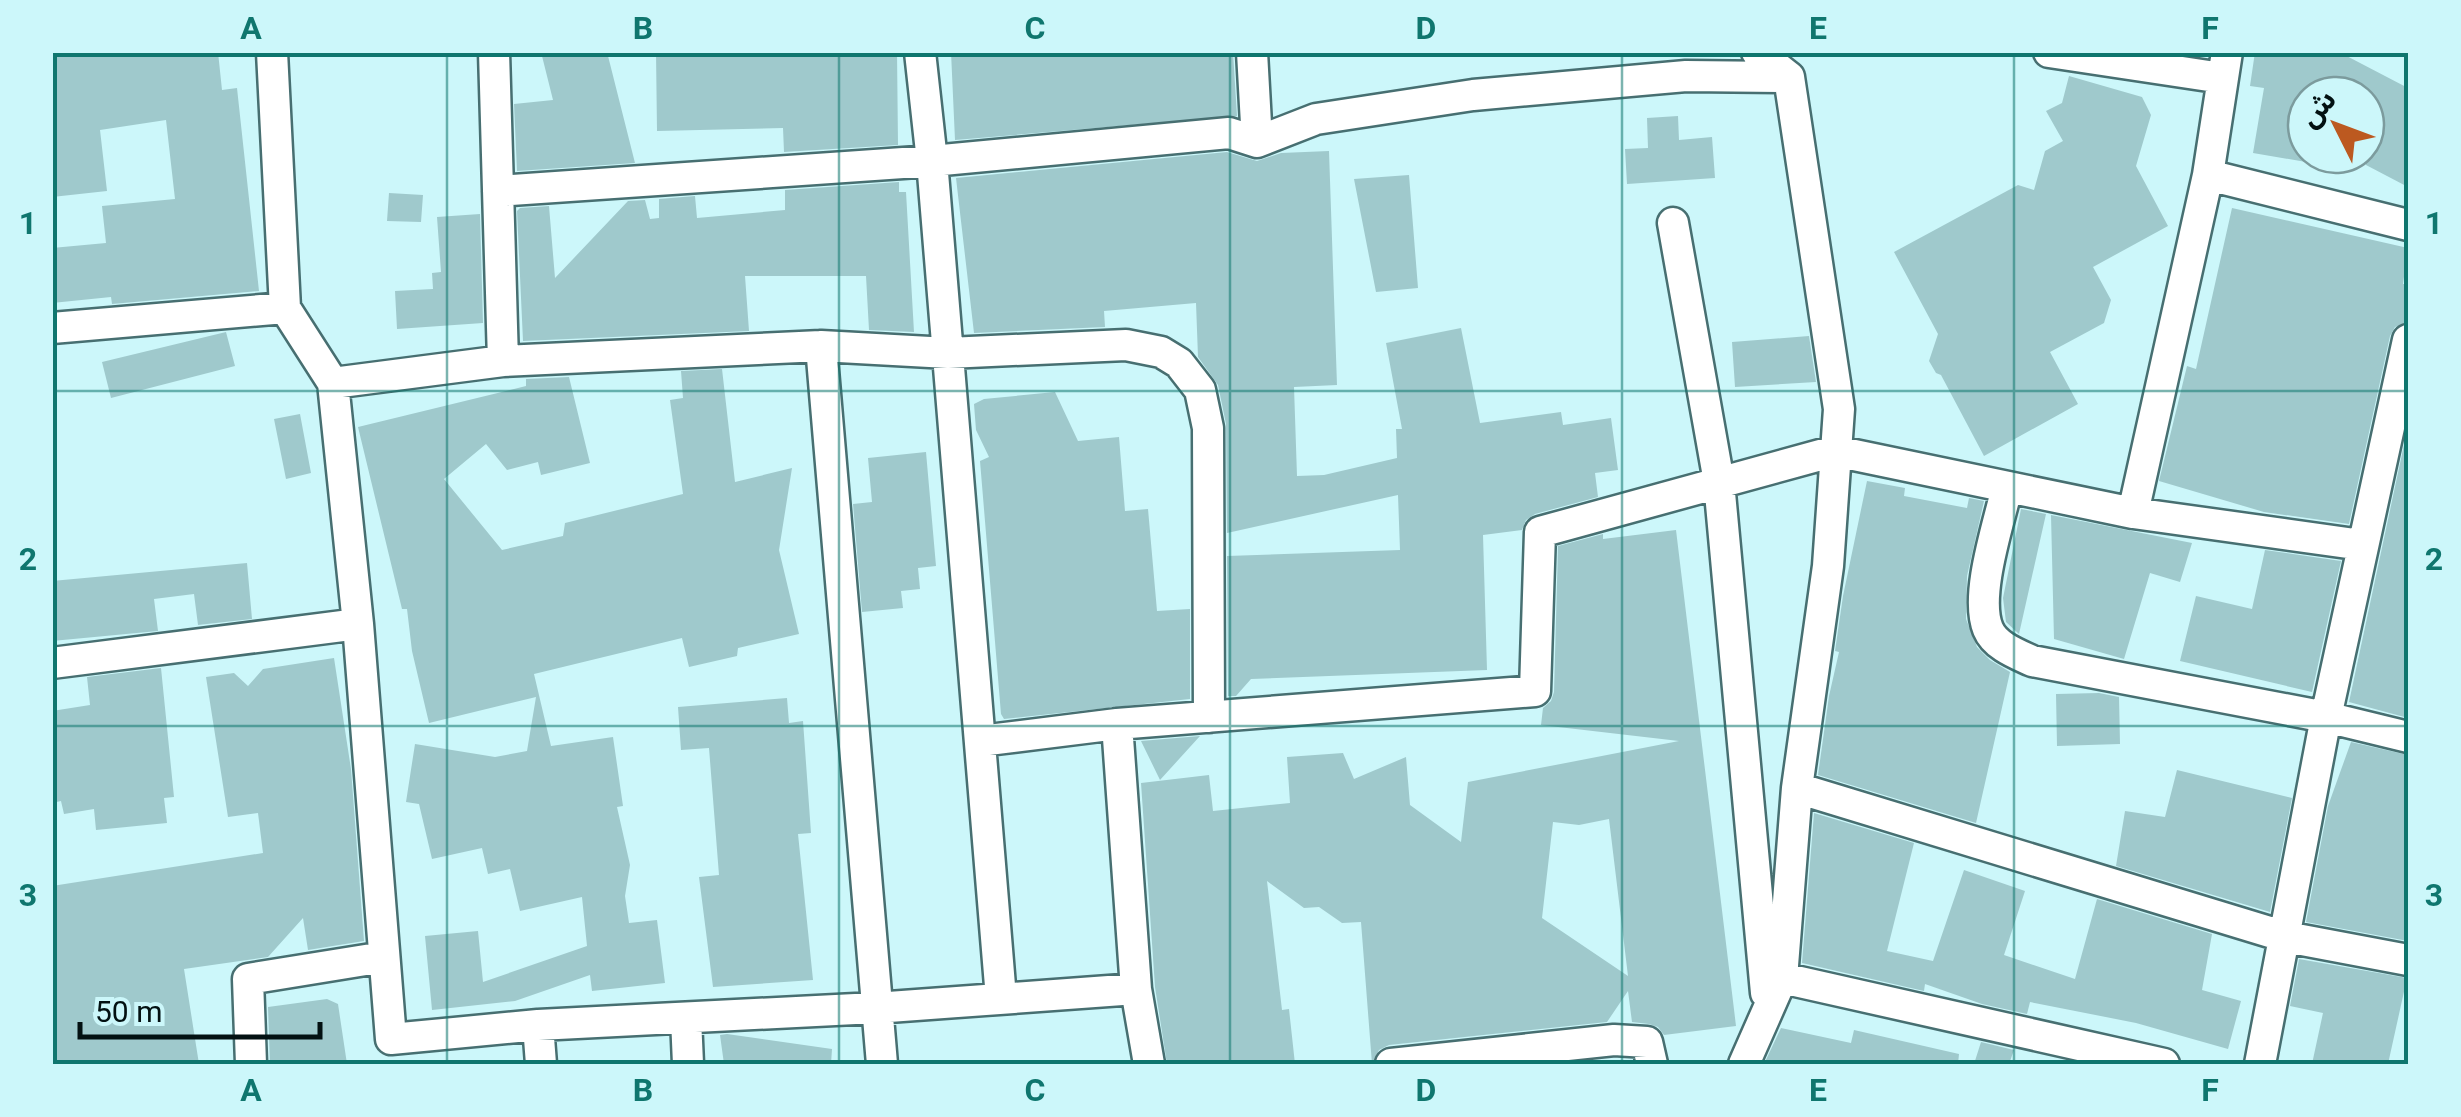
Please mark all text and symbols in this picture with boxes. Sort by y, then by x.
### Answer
text: A [240,9,262,47]
text: B [633,9,653,47]
text: C [1025,9,1045,47]
text: D [1416,9,1436,47]
text: E [1809,9,1827,47]
text: F [2201,9,2219,47]
north arrow [2286,75,2386,175]
text: ش [2293,83,2343,134]
text: 1 [19,204,37,242]
text: 1 [2425,204,2443,242]
text: 2 [19,540,37,578]
text: 2 [2425,540,2443,578]
text: 3 [19,876,37,914]
text: 3 [2425,876,2443,914]
scale bar [80,977,320,1039]
text: 50 m [95,994,162,1029]
text: A [240,1071,262,1109]
text: B [633,1071,653,1109]
text: C [1025,1071,1045,1109]
text: D [1416,1071,1436,1109]
text: E [1809,1071,1827,1109]
text: F [2201,1071,2219,1109]

